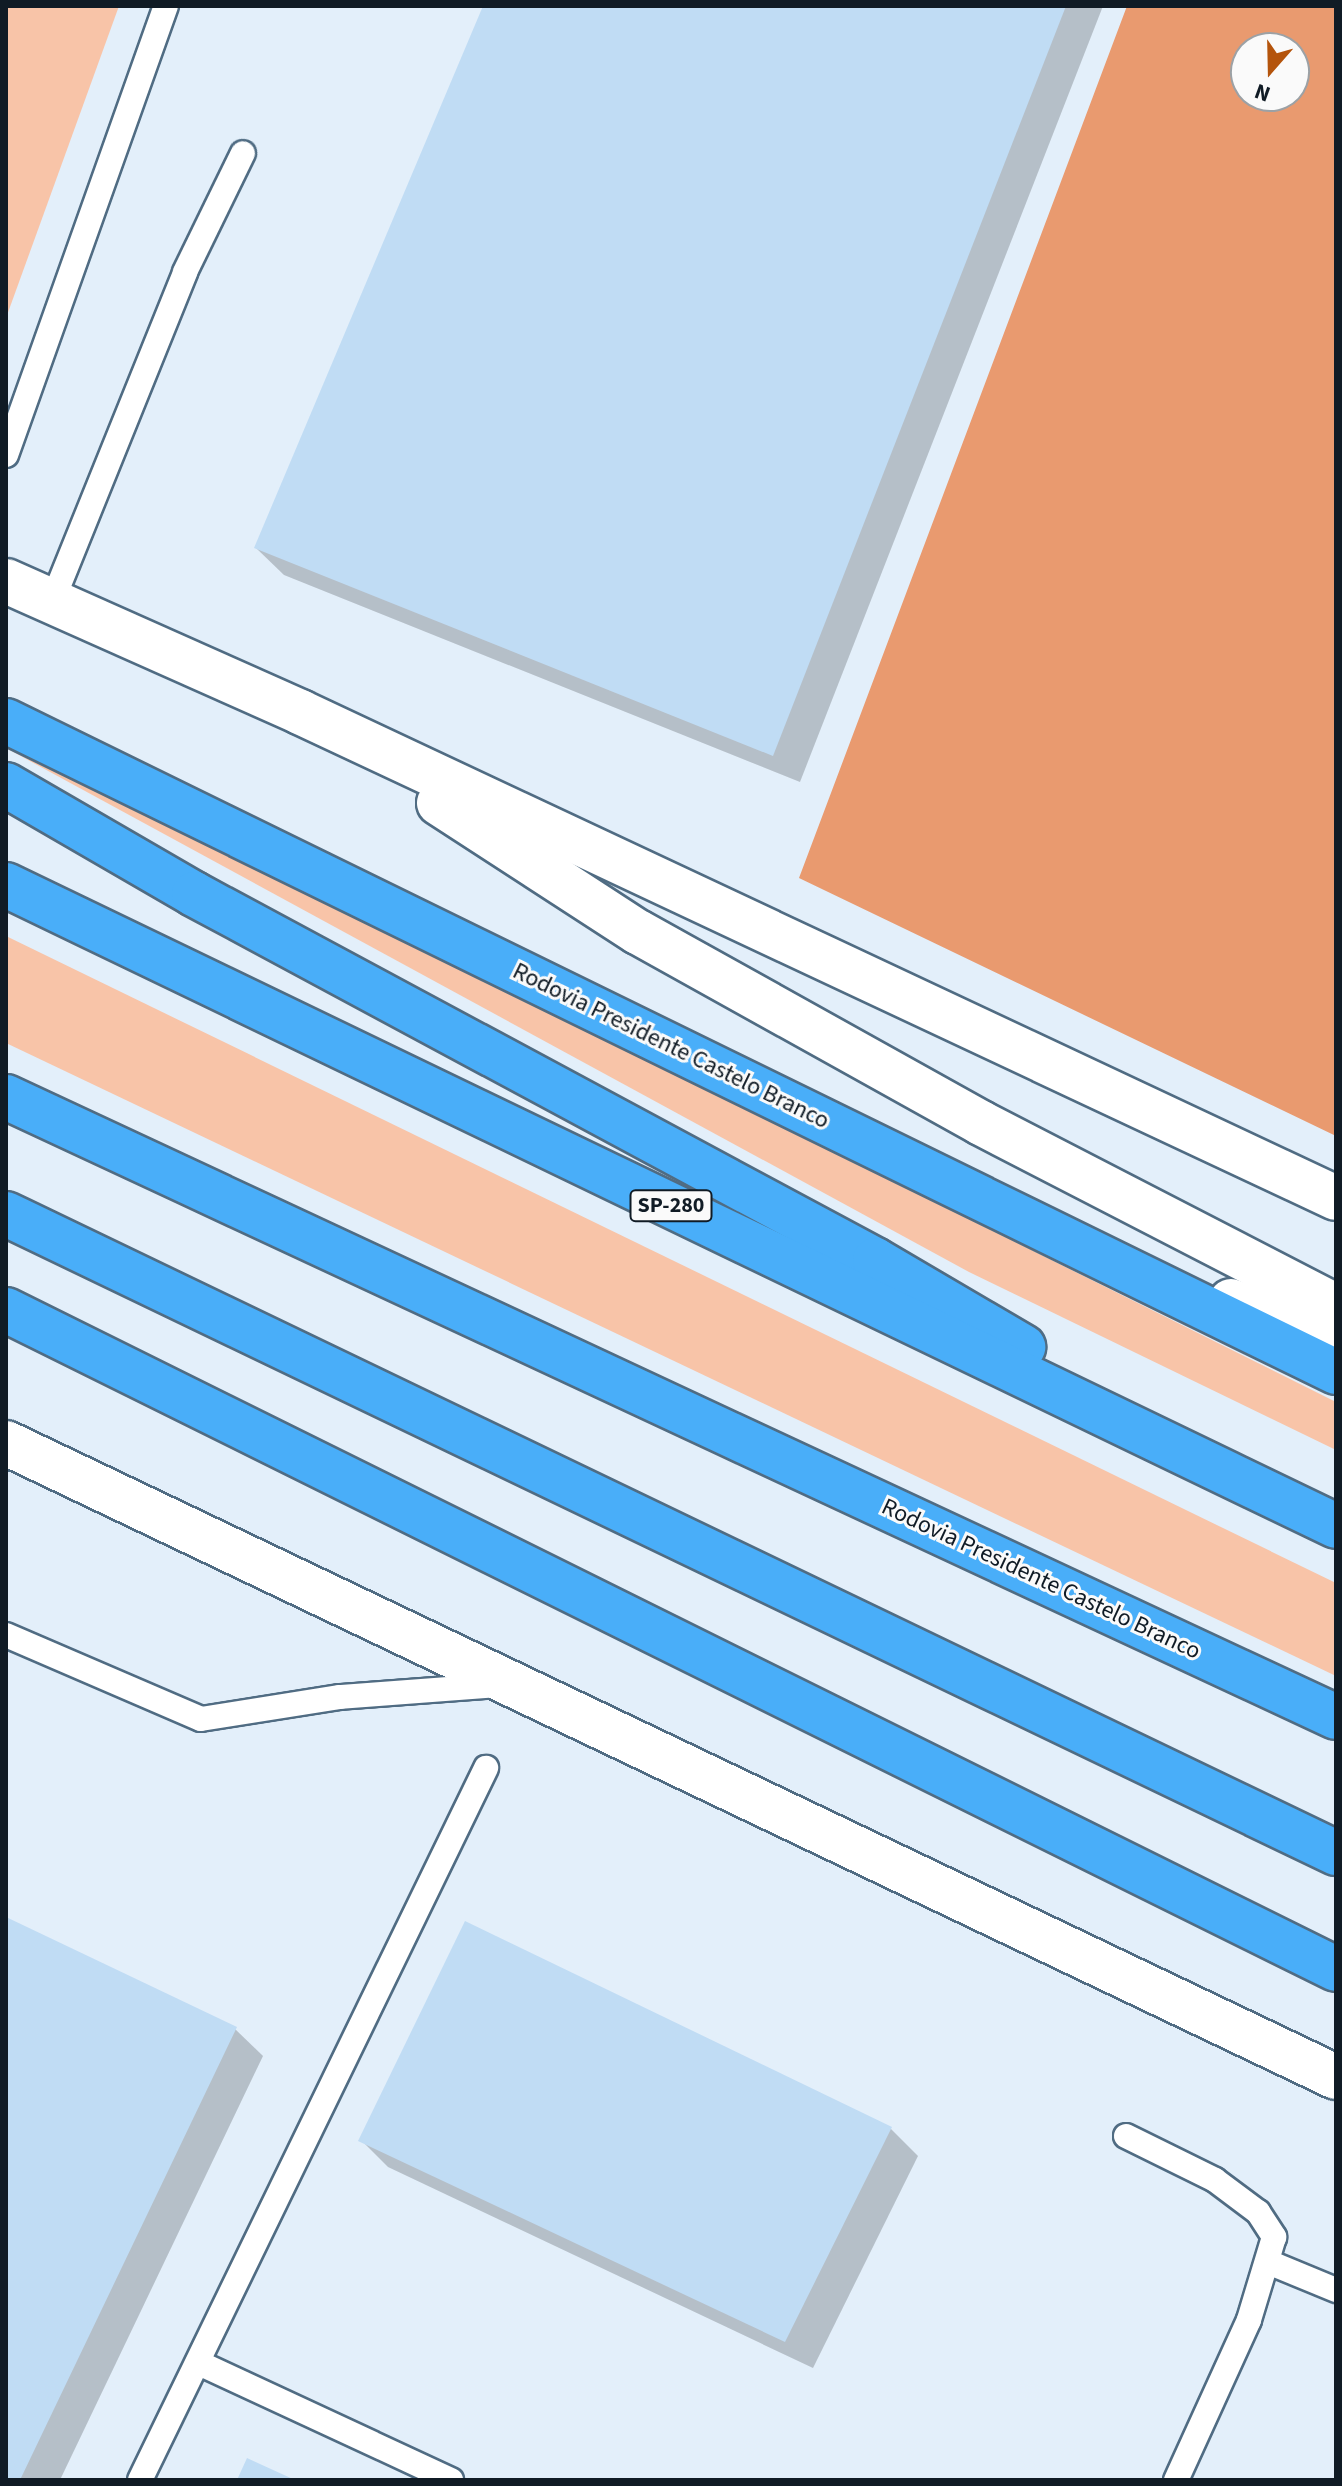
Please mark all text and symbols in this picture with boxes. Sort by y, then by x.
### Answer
north arrow [1230,32,1310,112]
text: N [1250,75,1275,110]
street label: Rodovia Presidente Castelo Branco [508,957,834,1135]
road number: SP-280 [629,1188,713,1224]
street label: Rodovia Presidente Castelo Branco [877,1492,1205,1666]

